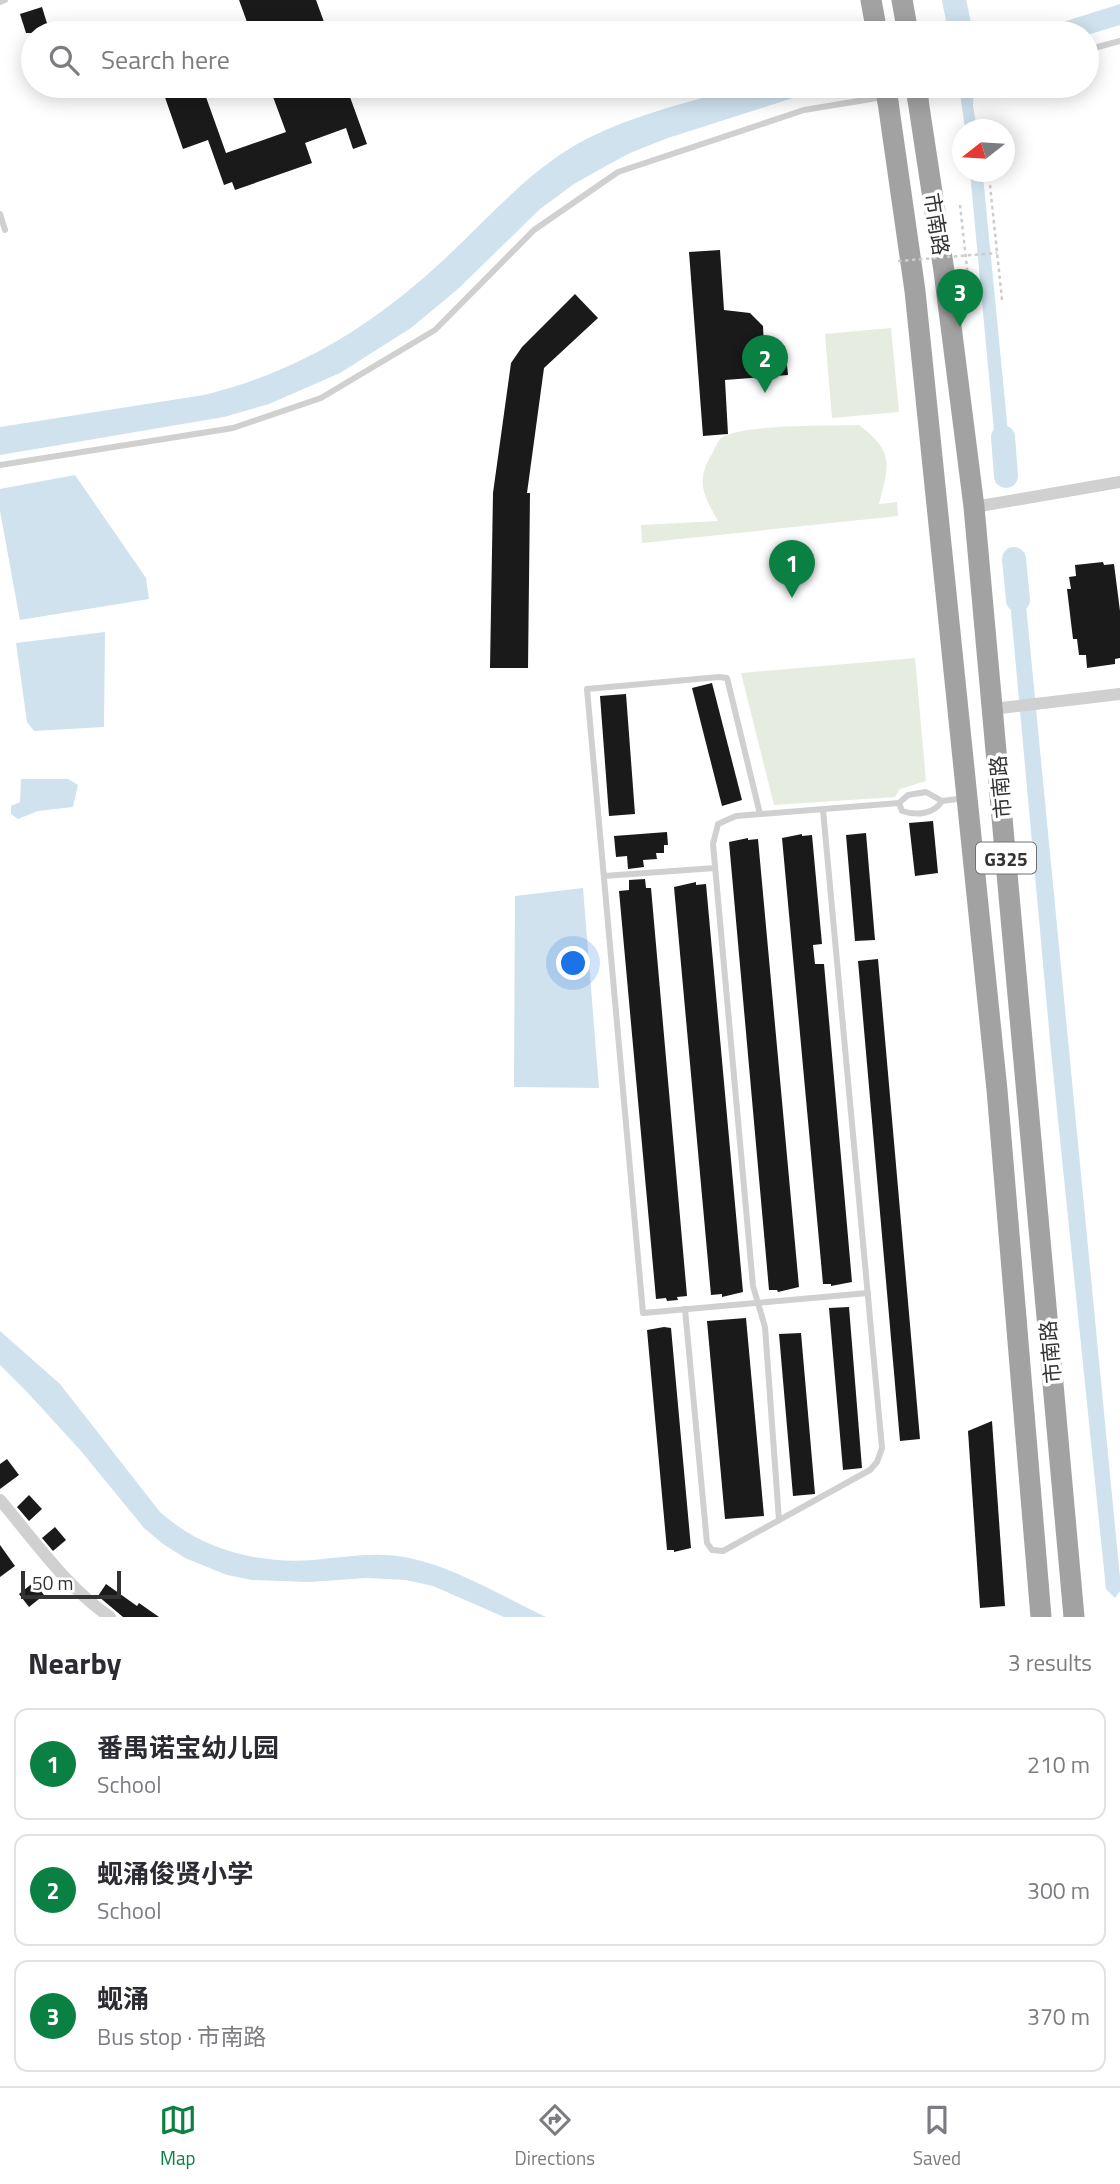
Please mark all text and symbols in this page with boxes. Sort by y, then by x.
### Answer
search box [21,21,1099,98]
text: Search here [101,40,230,79]
icon: search [45,41,83,79]
north arrow [952,119,1015,182]
street label: 市南路 [916,190,958,258]
pin: 3 [937,269,983,327]
pin: 2 [742,335,788,393]
pin: 1 [769,540,815,598]
street label: 市南路 [981,754,1019,820]
road number: G325 [976,842,1036,874]
your location [556,946,590,980]
street label: 市南路 [1031,1319,1069,1385]
scale bar [21,1568,121,1600]
text: 50 m [32,1568,73,1597]
text: Nearby [28,1640,121,1686]
text: 3 results [1008,1645,1092,1680]
text: 番禺诺宝幼儿园 [97,1728,279,1767]
text: 1 [47,1747,59,1782]
text: 210 m [1027,1747,1090,1782]
text: School [97,1767,161,1802]
text: 蚬涌俊贤小学 [97,1854,253,1893]
text: 2 [47,1873,59,1908]
text: 300 m [1027,1873,1090,1908]
text: School [97,1893,161,1928]
text: 蚬涌 [97,1979,149,2018]
text: 3 [47,1999,59,2034]
text: 370 m [1027,1999,1090,2034]
text: Bus stop · 市南路 [97,2019,266,2054]
tab: Map [159,2101,197,2172]
tab: Directions [515,2101,595,2172]
tab: Saved [913,2101,961,2172]

